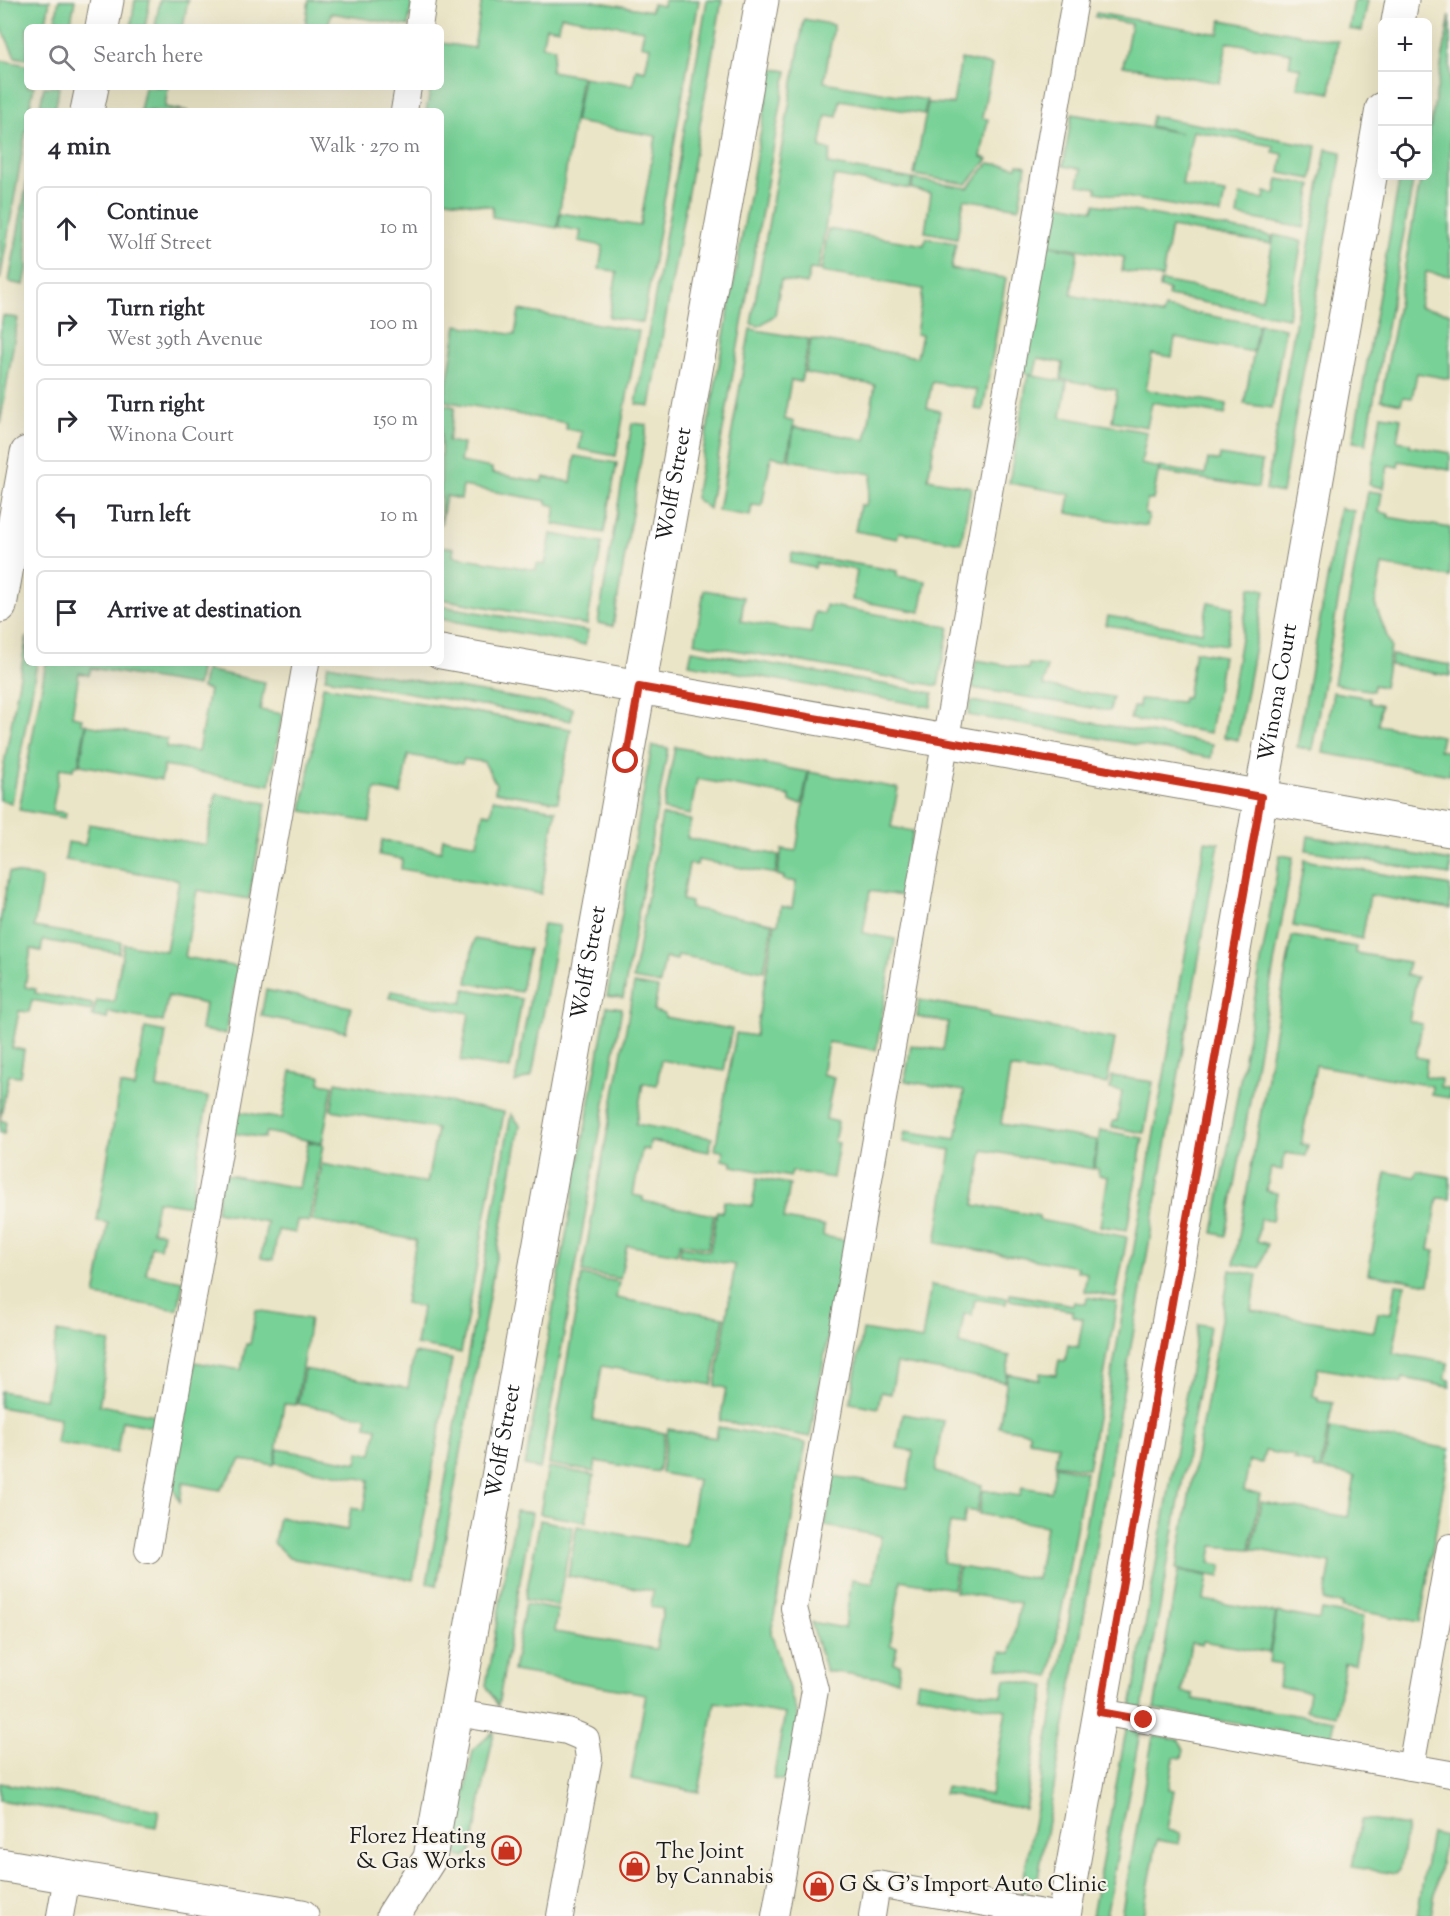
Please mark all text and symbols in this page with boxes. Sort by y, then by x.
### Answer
map controls [1378,18,1432,180]
button: + [1378,18,1432,72]
search box [24,24,444,90]
icon: search [45,41,78,74]
text: Search here [93,41,203,73]
button: − [1378,72,1432,126]
button: locate [1378,126,1432,180]
text: 4 min [48,129,111,166]
text: Walk · 270 m [309,133,420,162]
text: Continue [107,198,198,230]
icon: ahead [50,212,83,245]
text: 10 m [380,214,418,243]
text: Wolff Street [107,230,212,259]
text: Turn right [107,294,204,326]
icon: right [50,308,83,341]
text: 100 m [369,310,418,339]
text: West 39th Avenue [107,326,263,355]
text: Turn right [107,390,204,422]
icon: right [50,404,83,437]
text: 150 m [373,406,418,435]
text: Winona Court [107,422,234,451]
street label: Wolff Street [650,425,701,544]
icon: left [50,500,83,533]
text: Turn left [107,500,190,532]
text: 10 m [380,502,418,531]
icon: arrive [50,596,83,629]
text: Arrive at destination [107,596,302,628]
street label: Winona Court [1251,621,1307,764]
route start [612,747,638,773]
street label: Wolff Street [564,903,616,1023]
street label: Wolff Street [479,1381,530,1501]
route end [1130,1706,1156,1732]
place label: Florez Heating & Gas Works [349,1822,486,1879]
shop icon: Florez Heating & Gas Works [491,1835,523,1867]
place label: The Joint by Cannabis [656,1837,773,1894]
shop icon: The Joint by Cannabis [619,1850,651,1882]
shop icon: G & G's Import Auto Clinic [802,1870,834,1902]
place label: G & G's Import Auto Clinic [839,1870,1107,1902]

